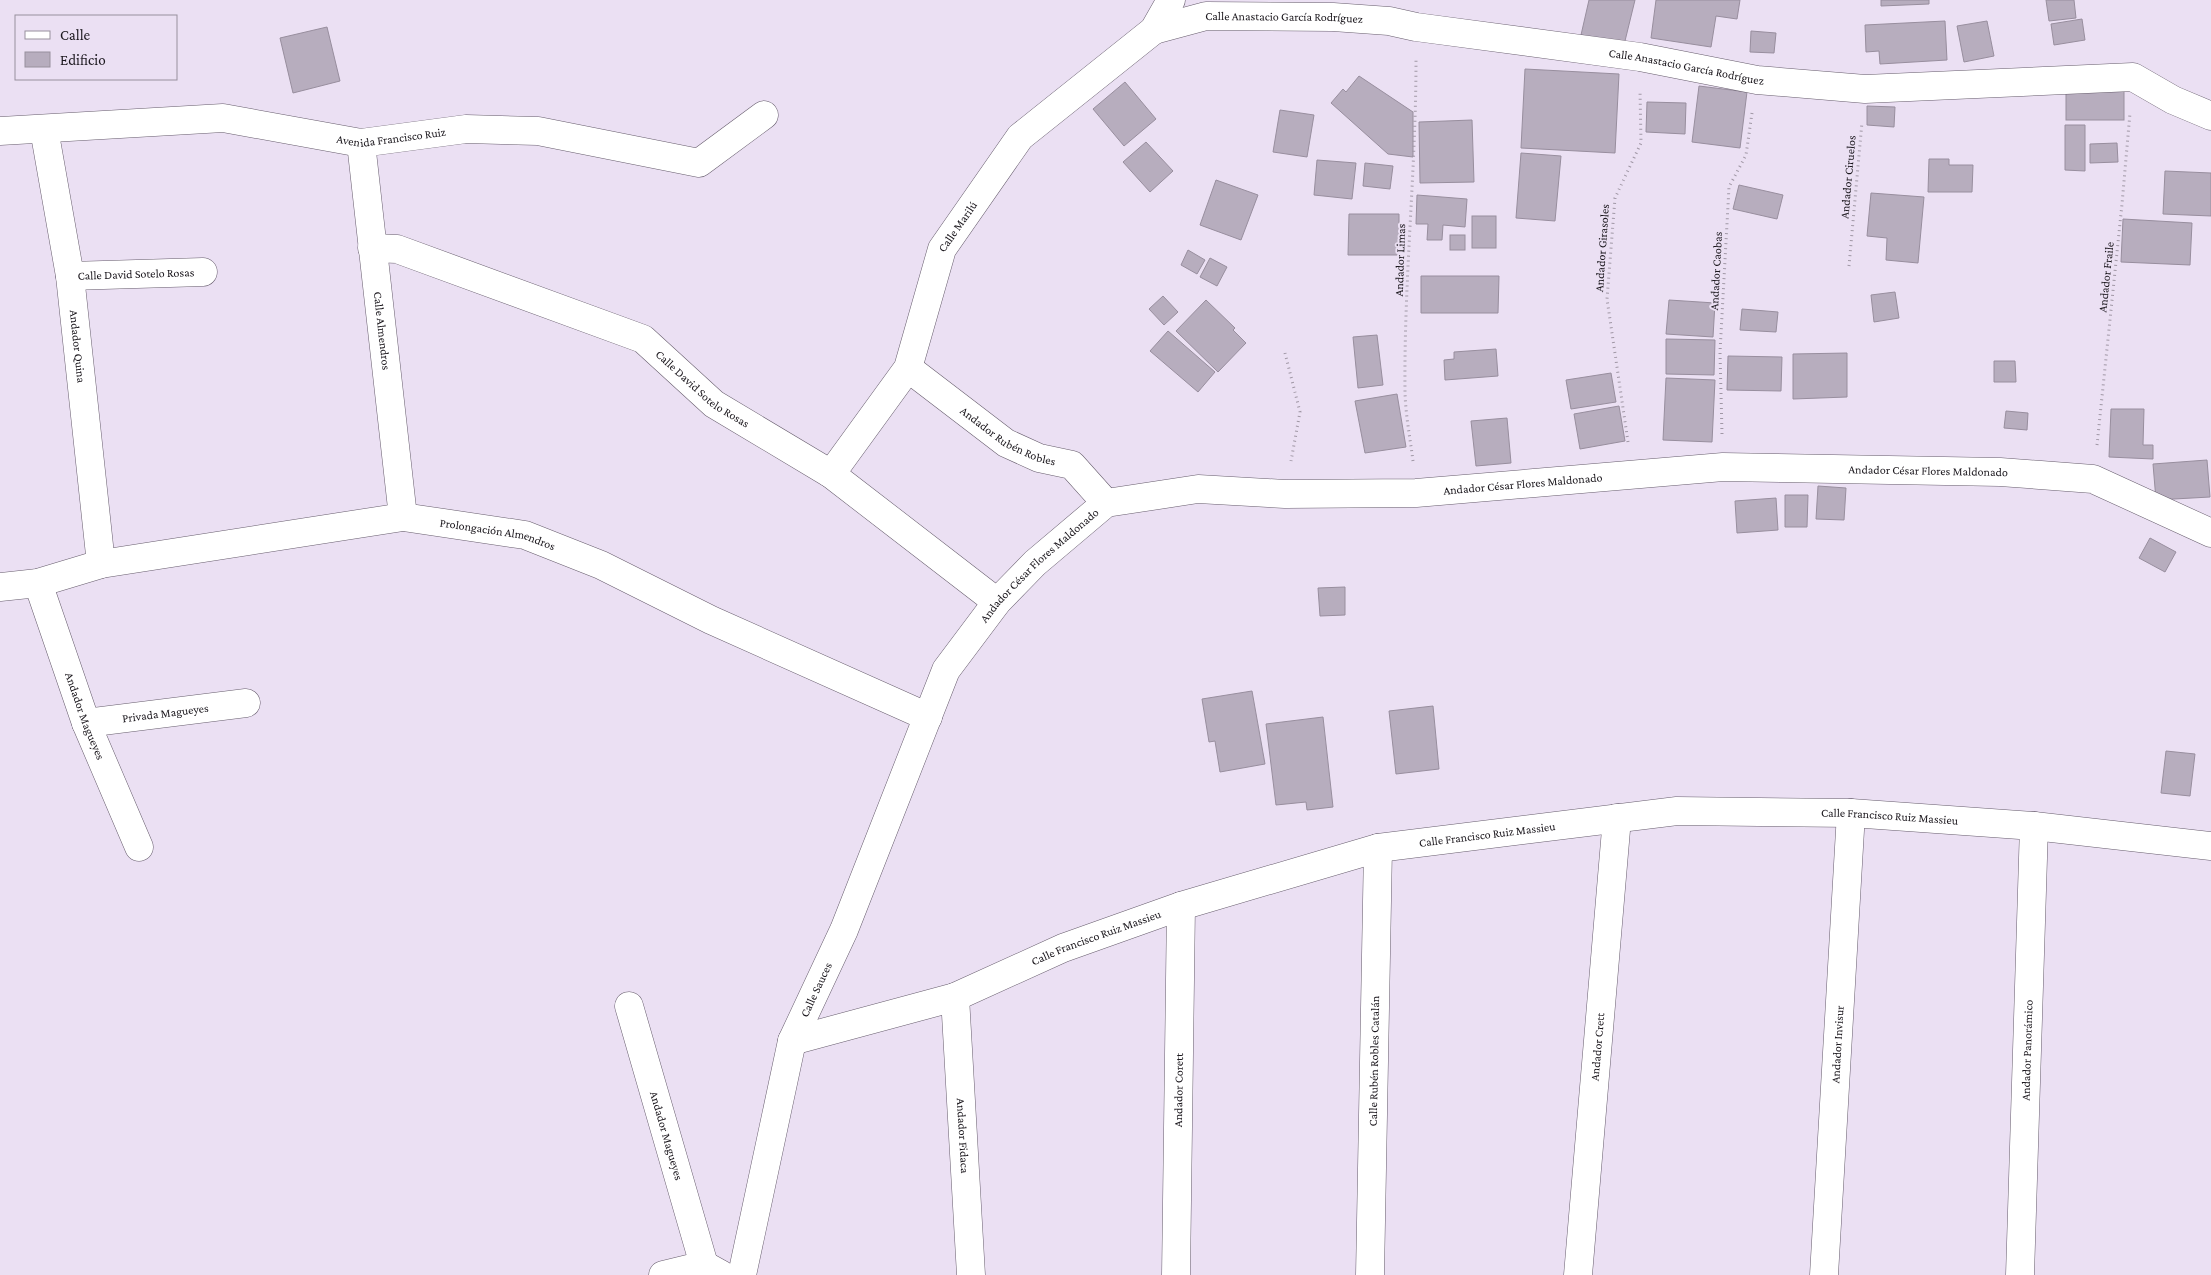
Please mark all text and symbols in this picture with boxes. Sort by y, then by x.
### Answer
street label: Calle Anastacio García Rodríguez [1205,9,1363,26]
legend [15,15,178,80]
text: Calle [60,27,91,43]
street label: Calle Anastacio García Rodríguez [1608,46,1765,88]
text: Edificio [60,52,106,68]
street label: Avenida Francisco Ruiz [336,125,447,150]
street label: Andador Ciruelos [1837,134,1859,219]
street label: Calle Marilú [935,198,980,255]
street label: Andador Girasoles [1592,203,1612,292]
street label: Andador Limas [1392,223,1408,297]
street label: Andador Caobas [1707,231,1725,311]
street label: Andador Fraile [2095,241,2117,313]
street label: Calle David Sotelo Rosas [77,265,195,283]
street label: Calle Almendros [371,291,393,371]
street label: Andador Quina [67,309,89,384]
street label: Calle David Sotelo Rosas [653,347,752,431]
street label: Andador Rubén Robles [957,404,1057,468]
street label: Andador César Flores Maldonado [1848,462,2008,480]
street label: Andador César Flores Maldonado [1443,470,1603,498]
street label: Andador César Flores Maldonado [977,505,1102,625]
street label: Prolongación Almendros [439,516,558,553]
street label: Andador Magueyes [62,670,108,762]
street label: Privada Magueyes [121,701,210,725]
street label: Calle Francisco Ruiz Massieu [1821,806,1959,828]
street label: Calle Francisco Ruiz Massieu [1418,819,1557,850]
street label: Calle Francisco Ruiz Massieu [1029,907,1163,968]
street label: Calle Sauces [797,960,835,1019]
street label: Calle Rubén Robles Catalán [1366,995,1382,1127]
street label: Andador Panorámico [2018,999,2036,1101]
street label: Andador Invisur [1828,1004,1847,1084]
street label: Andador Crett [1588,1011,1607,1081]
street label: Andador Corett [1171,1052,1186,1127]
street label: Andador Magueyes [647,1089,686,1182]
street label: Andador Fidaca [954,1098,972,1174]

